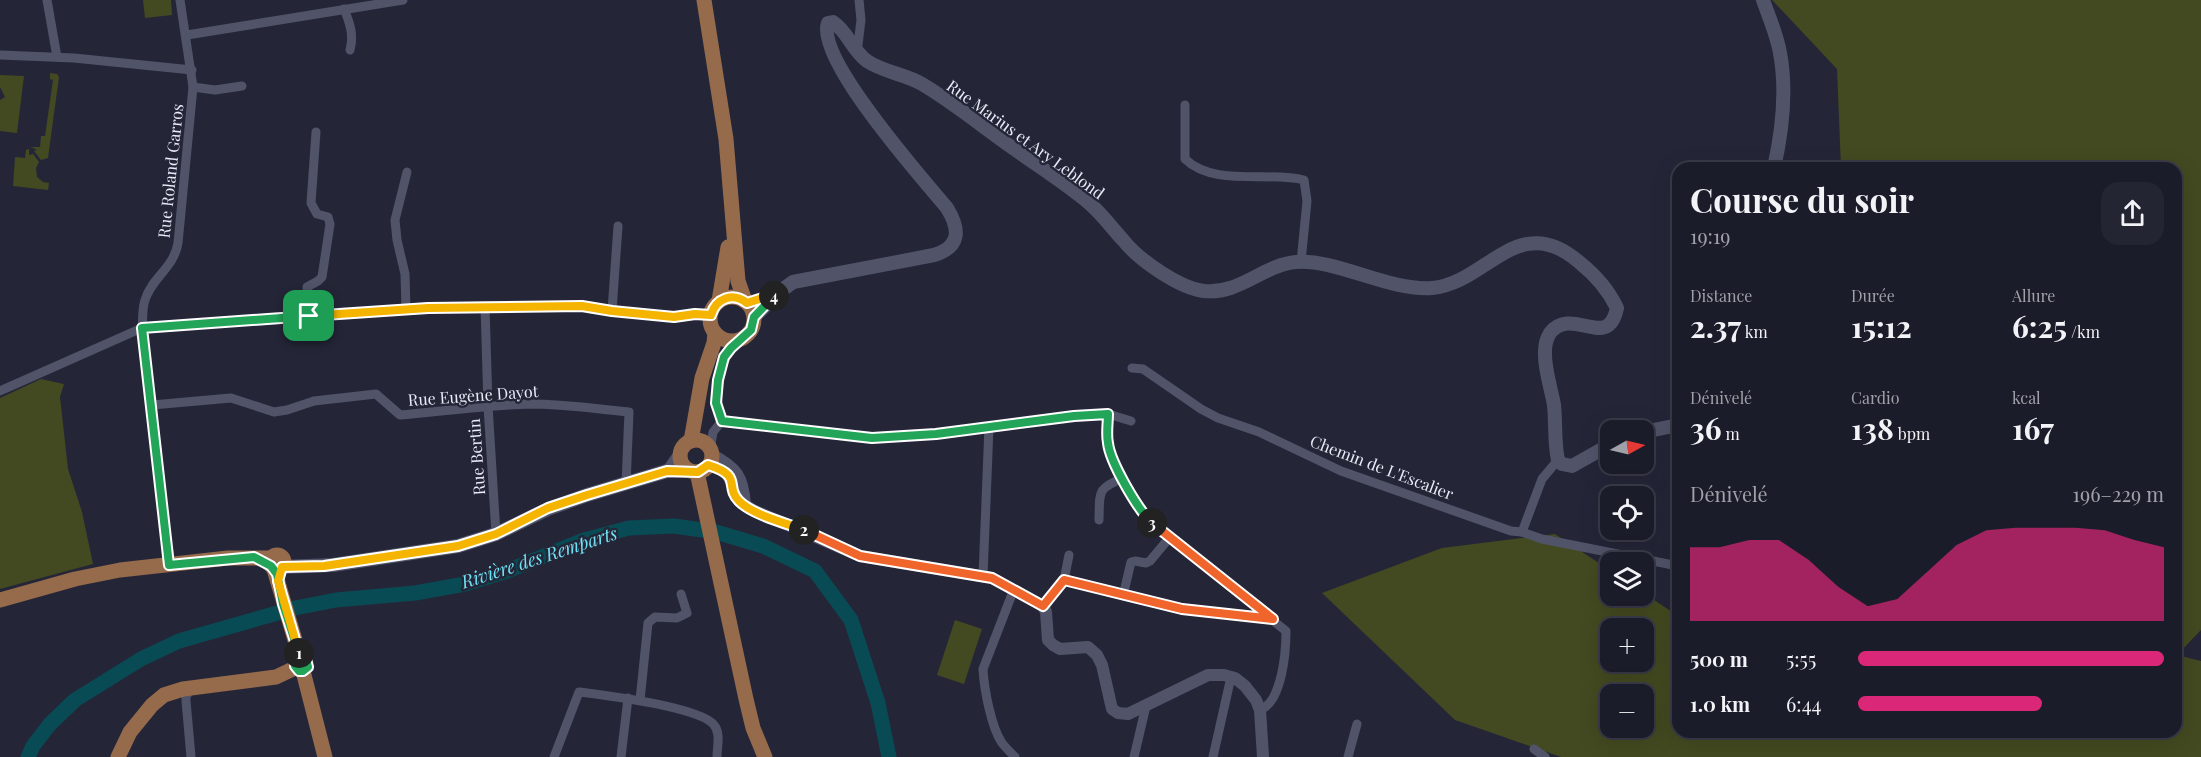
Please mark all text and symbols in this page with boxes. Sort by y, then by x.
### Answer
street label: Rue Marius et Ary Leblond [943,75,1109,203]
street label: Rue Roland Garros [152,103,188,239]
text: Course du soir [1690,177,1914,221]
button: share [2101,182,2164,245]
text: 19:19 [1690,222,1730,249]
pin: 4 [759,281,789,311]
text: 4 [770,285,778,306]
text: Distance [1690,285,1752,306]
text: Durée [1851,285,1895,306]
text: Allure [2012,285,2055,306]
pin [283,290,334,341]
icon: arrive [292,299,325,332]
text: 2.37 [1690,306,1741,346]
text: 15:12 [1851,306,1912,346]
text: 6:25 [2012,306,2067,346]
text: km [1741,321,1768,342]
text: /km [2067,321,2100,342]
street label: Rue Eugène Dayot [407,380,539,410]
text: Dénivelé [1690,387,1752,408]
text: Cardio [1851,387,1900,408]
text: kcal [2012,387,2041,408]
text: 36 [1690,408,1721,448]
text: 138 [1851,408,1894,448]
text: 167 [2012,408,2054,448]
street label: Rue Bertin [463,418,489,496]
north arrow [1600,420,1654,474]
map controls [1600,420,1654,738]
text: m [1721,423,1740,444]
text: bpm [1894,423,1930,444]
street label: Chemin de L'Escalier [1307,430,1457,504]
text: Dénivelé [1690,480,1768,507]
text: 196–229 m [2073,480,2164,507]
button: locate [1600,486,1654,540]
pin: 3 [1137,508,1167,538]
text: 3 [1148,512,1156,533]
pin: 2 [789,515,819,545]
text: 2 [800,519,808,540]
water label: Rivière des Remparts [457,520,620,594]
button: layers [1600,552,1654,606]
button: + [1600,618,1654,672]
pin: 1 [284,638,314,668]
text: 1 [296,642,302,663]
text: 500 m [1690,645,1748,672]
text: 5:55 [1786,645,1816,672]
button: − [1600,684,1654,738]
text: 1.0 km [1690,690,1750,717]
text: 6:44 [1786,690,1821,717]

